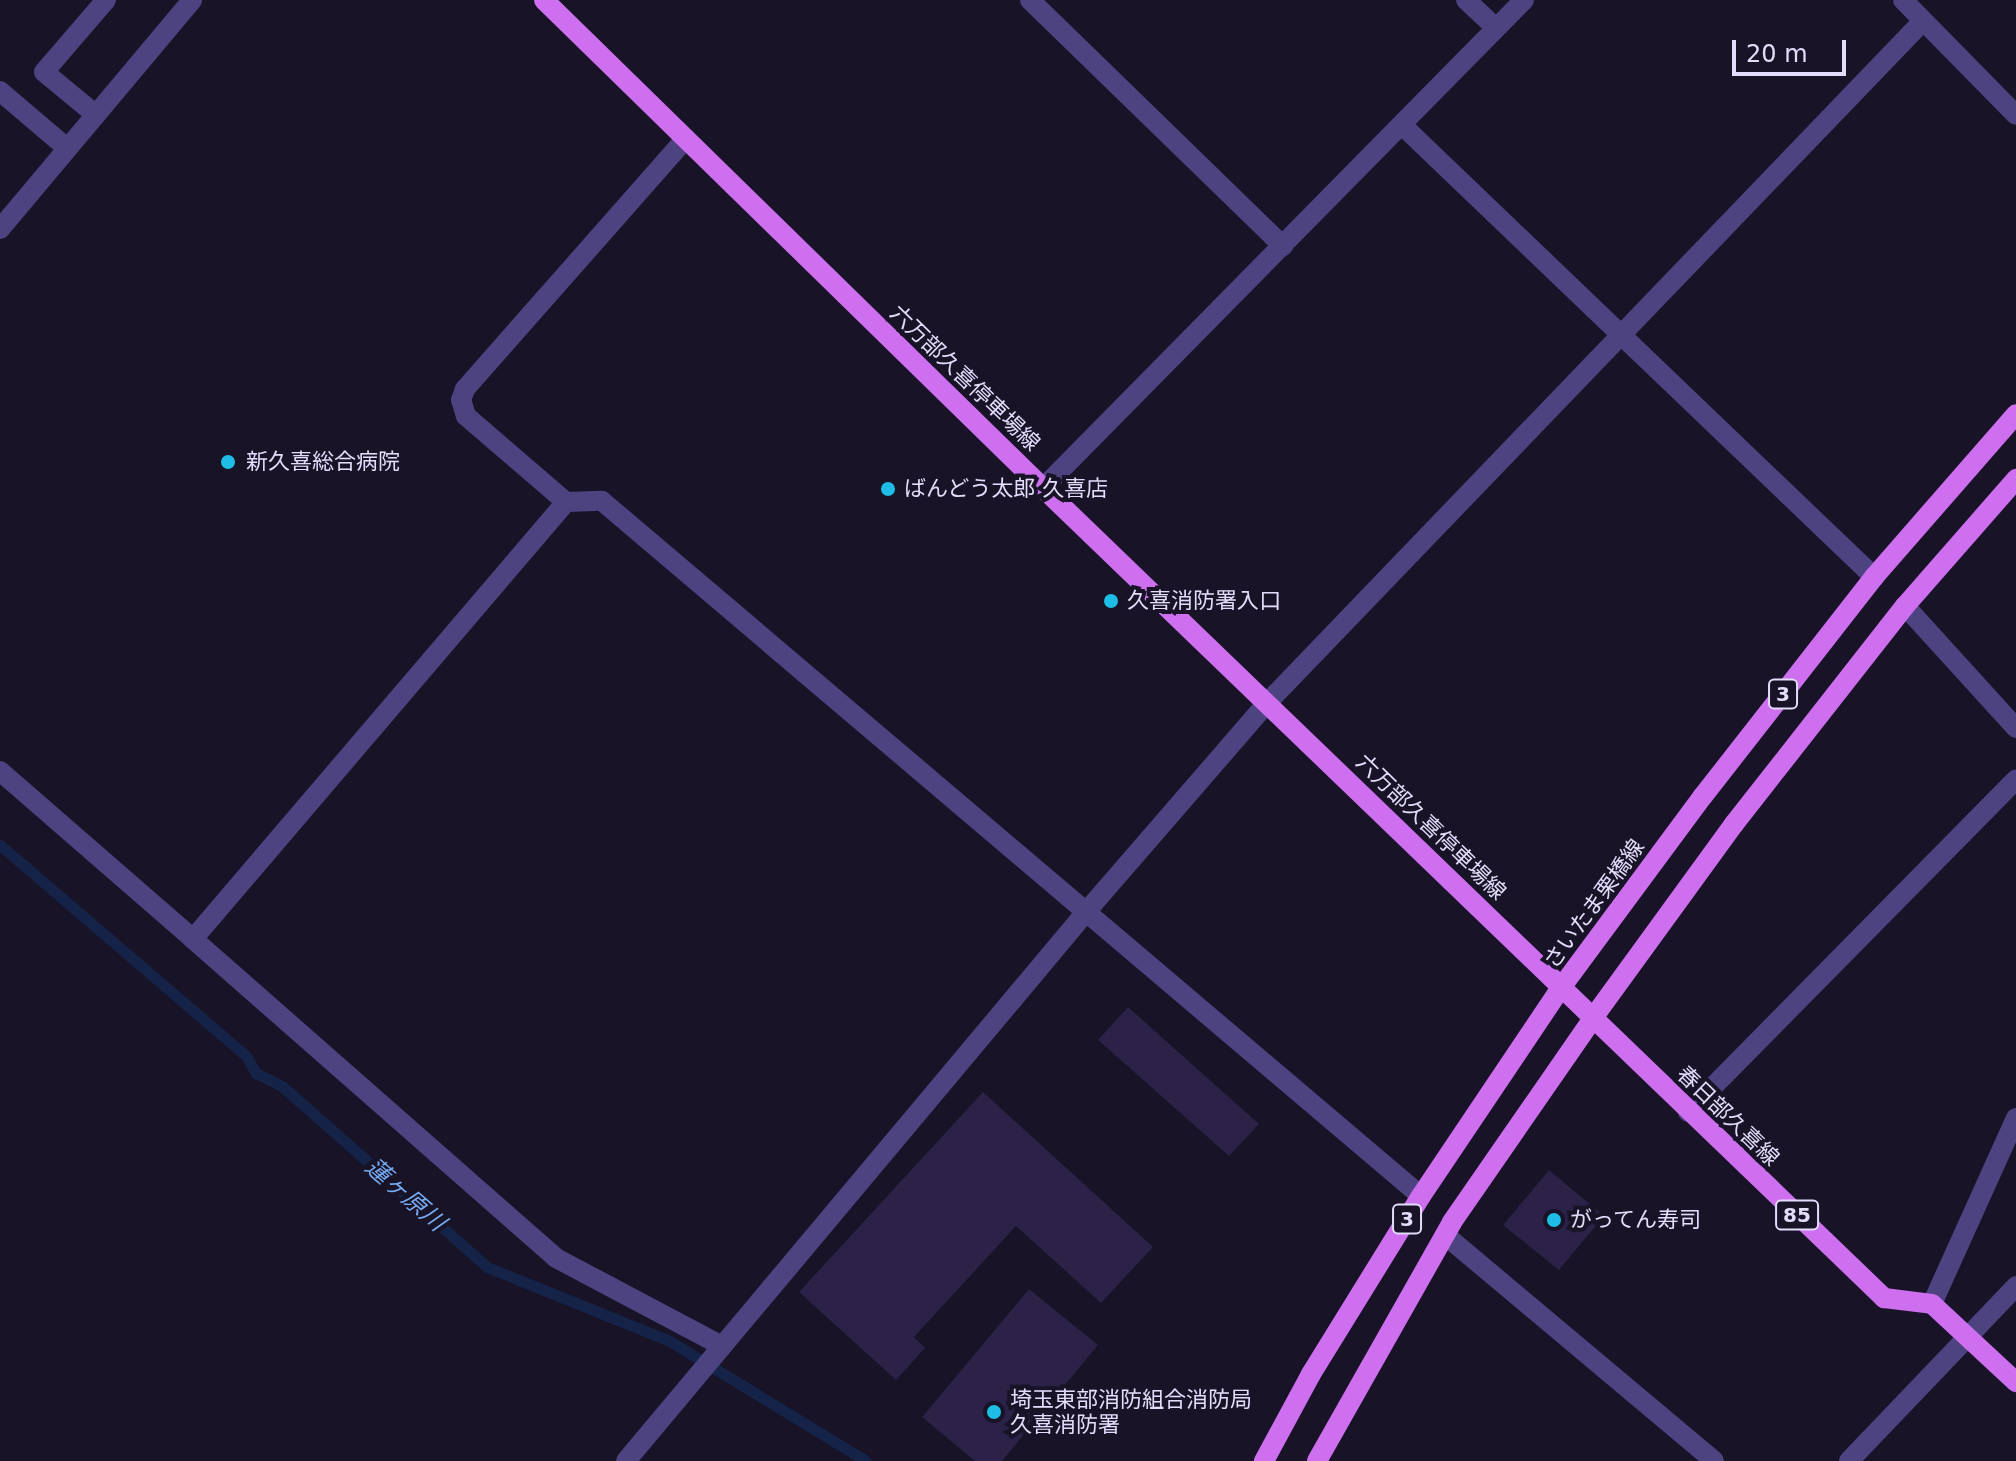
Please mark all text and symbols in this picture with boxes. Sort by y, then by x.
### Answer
scale bar [1736,24,1850,74]
text: 20 m [1746,40,1808,68]
street label: 六万部久喜停車場線 [885,300,1045,456]
place label: 新久喜総合病院 [246,449,400,475]
marker: 新久喜総合病院 [217,451,239,473]
place label: ばんどう太郎 久喜店 [904,476,1109,502]
marker: ばんどう太郎 久喜店 [879,480,897,498]
place label: 久喜消防署入口 [1127,588,1281,614]
marker: 久喜消防署入口 [1102,592,1120,610]
road number: 3 [1767,678,1799,710]
street label: 六万部久喜停車場線 [1351,749,1511,905]
street label: さいたま栗橋線 [1538,834,1650,974]
street label: 春日部久喜線 [1671,1061,1785,1171]
water label: 蓮ヶ原川 [359,1153,451,1237]
road number: 85 [1775,1199,1819,1231]
road number: 3 [1391,1203,1423,1235]
place label: がってん寿司 [1570,1207,1702,1233]
marker: がってん寿司 [1545,1211,1563,1229]
place label: 埼玉東部消防組合消防局 久喜消防署 [1010,1386,1252,1438]
marker: 埼玉東部消防組合消防局 久喜消防署 [985,1403,1003,1421]

